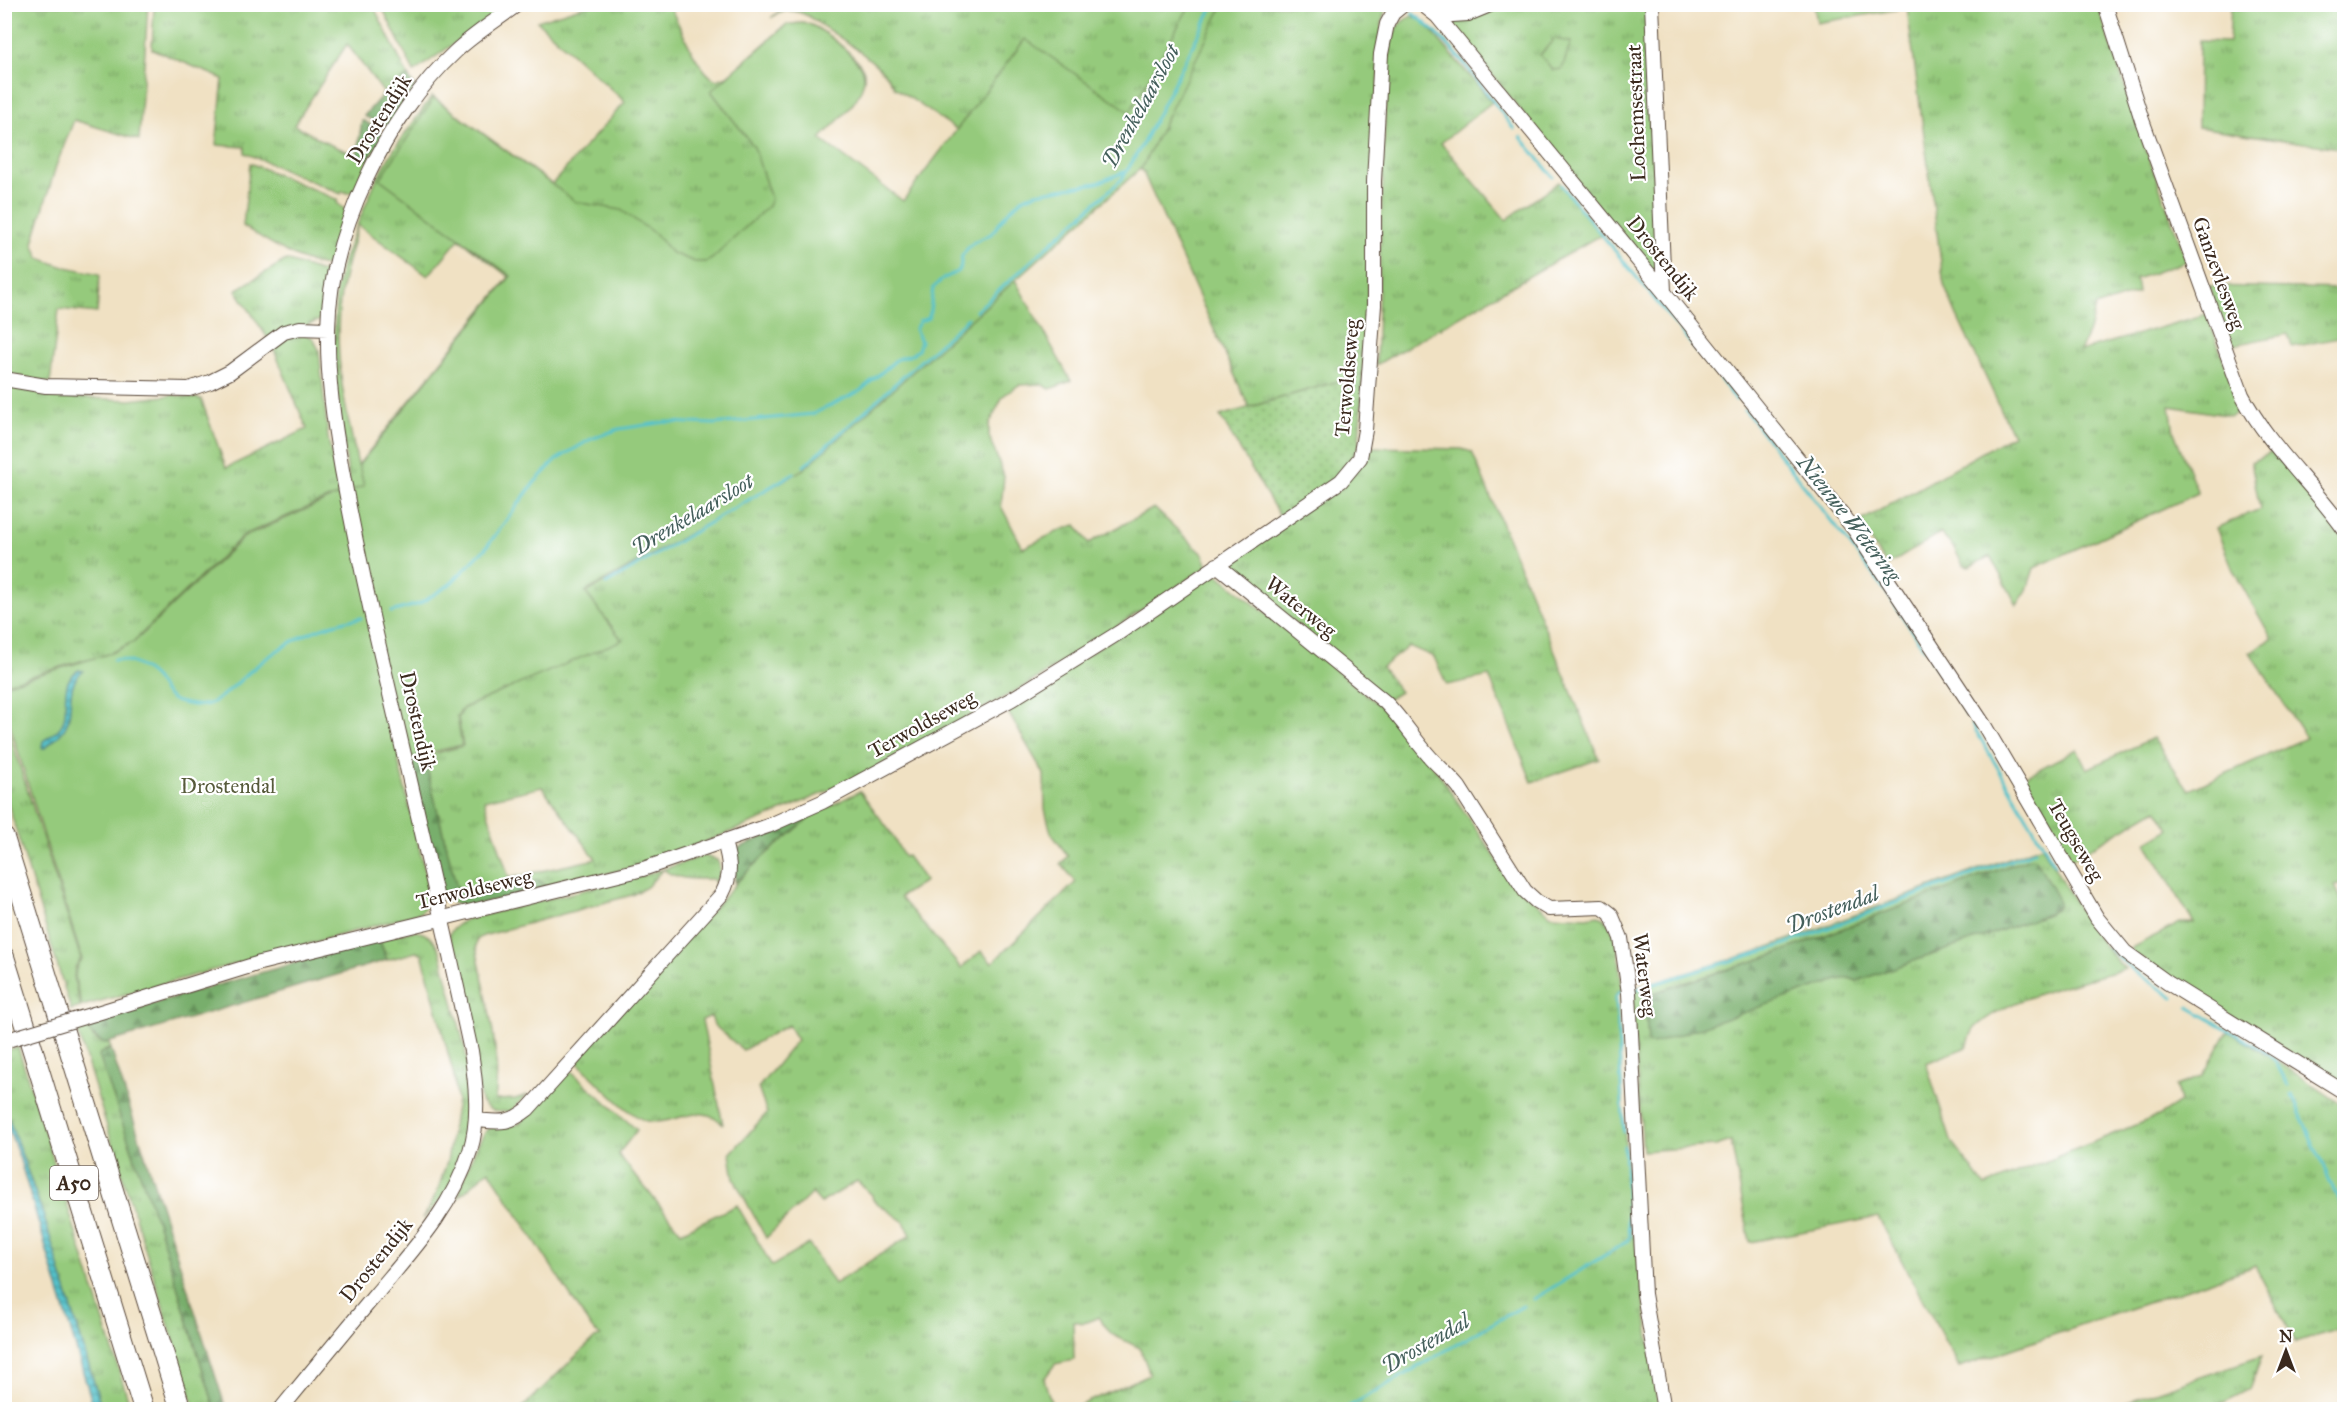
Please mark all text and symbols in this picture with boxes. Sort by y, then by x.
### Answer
water label: Drenkelaarsloot [1095,39,1186,173]
street label: Lochemsestraat [1621,43,1651,182]
street label: Drostendijk [341,69,417,169]
street label: Drostendijk [1621,210,1705,306]
street label: Ganzevlesweg [2187,213,2251,333]
street label: Terwoldseweg [1329,318,1365,438]
water label: Nieuwe Wetering [1790,448,1909,589]
water label: Drenkelaarsloot [626,467,759,561]
street label: Waterweg [1260,570,1342,644]
street label: Drostendijk [394,669,442,774]
street label: Terwoldseweg [864,684,980,764]
park label: Drostendal [180,773,276,799]
street label: Teugseweg [2042,794,2110,886]
street label: Terwoldseweg [413,863,535,915]
water label: Drostendal [1782,879,1884,939]
street label: Waterweg [1627,932,1663,1019]
road number: A50 [50,1166,98,1200]
street label: Drostendijk [334,1212,418,1308]
water label: Drostendal [1376,1306,1476,1379]
north arrow [2256,1321,2316,1381]
text: N [2279,1327,2293,1346]

